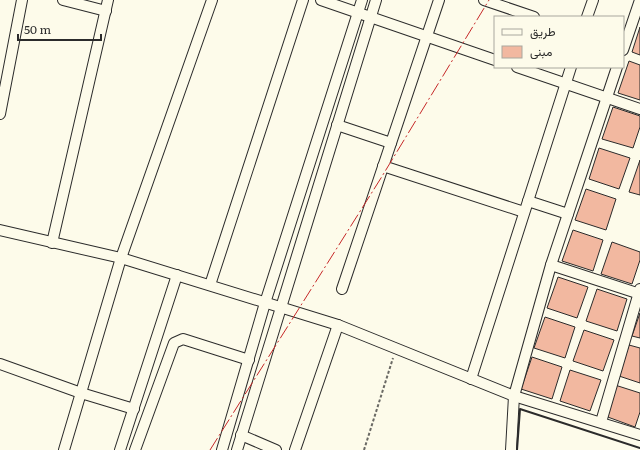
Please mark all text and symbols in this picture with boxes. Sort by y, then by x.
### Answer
scale bar [18,16,101,42]
legend [494,16,624,68]
text: 50 m [24,20,51,38]
text: طريق [530,22,556,40]
text: مبنى [530,42,552,60]

